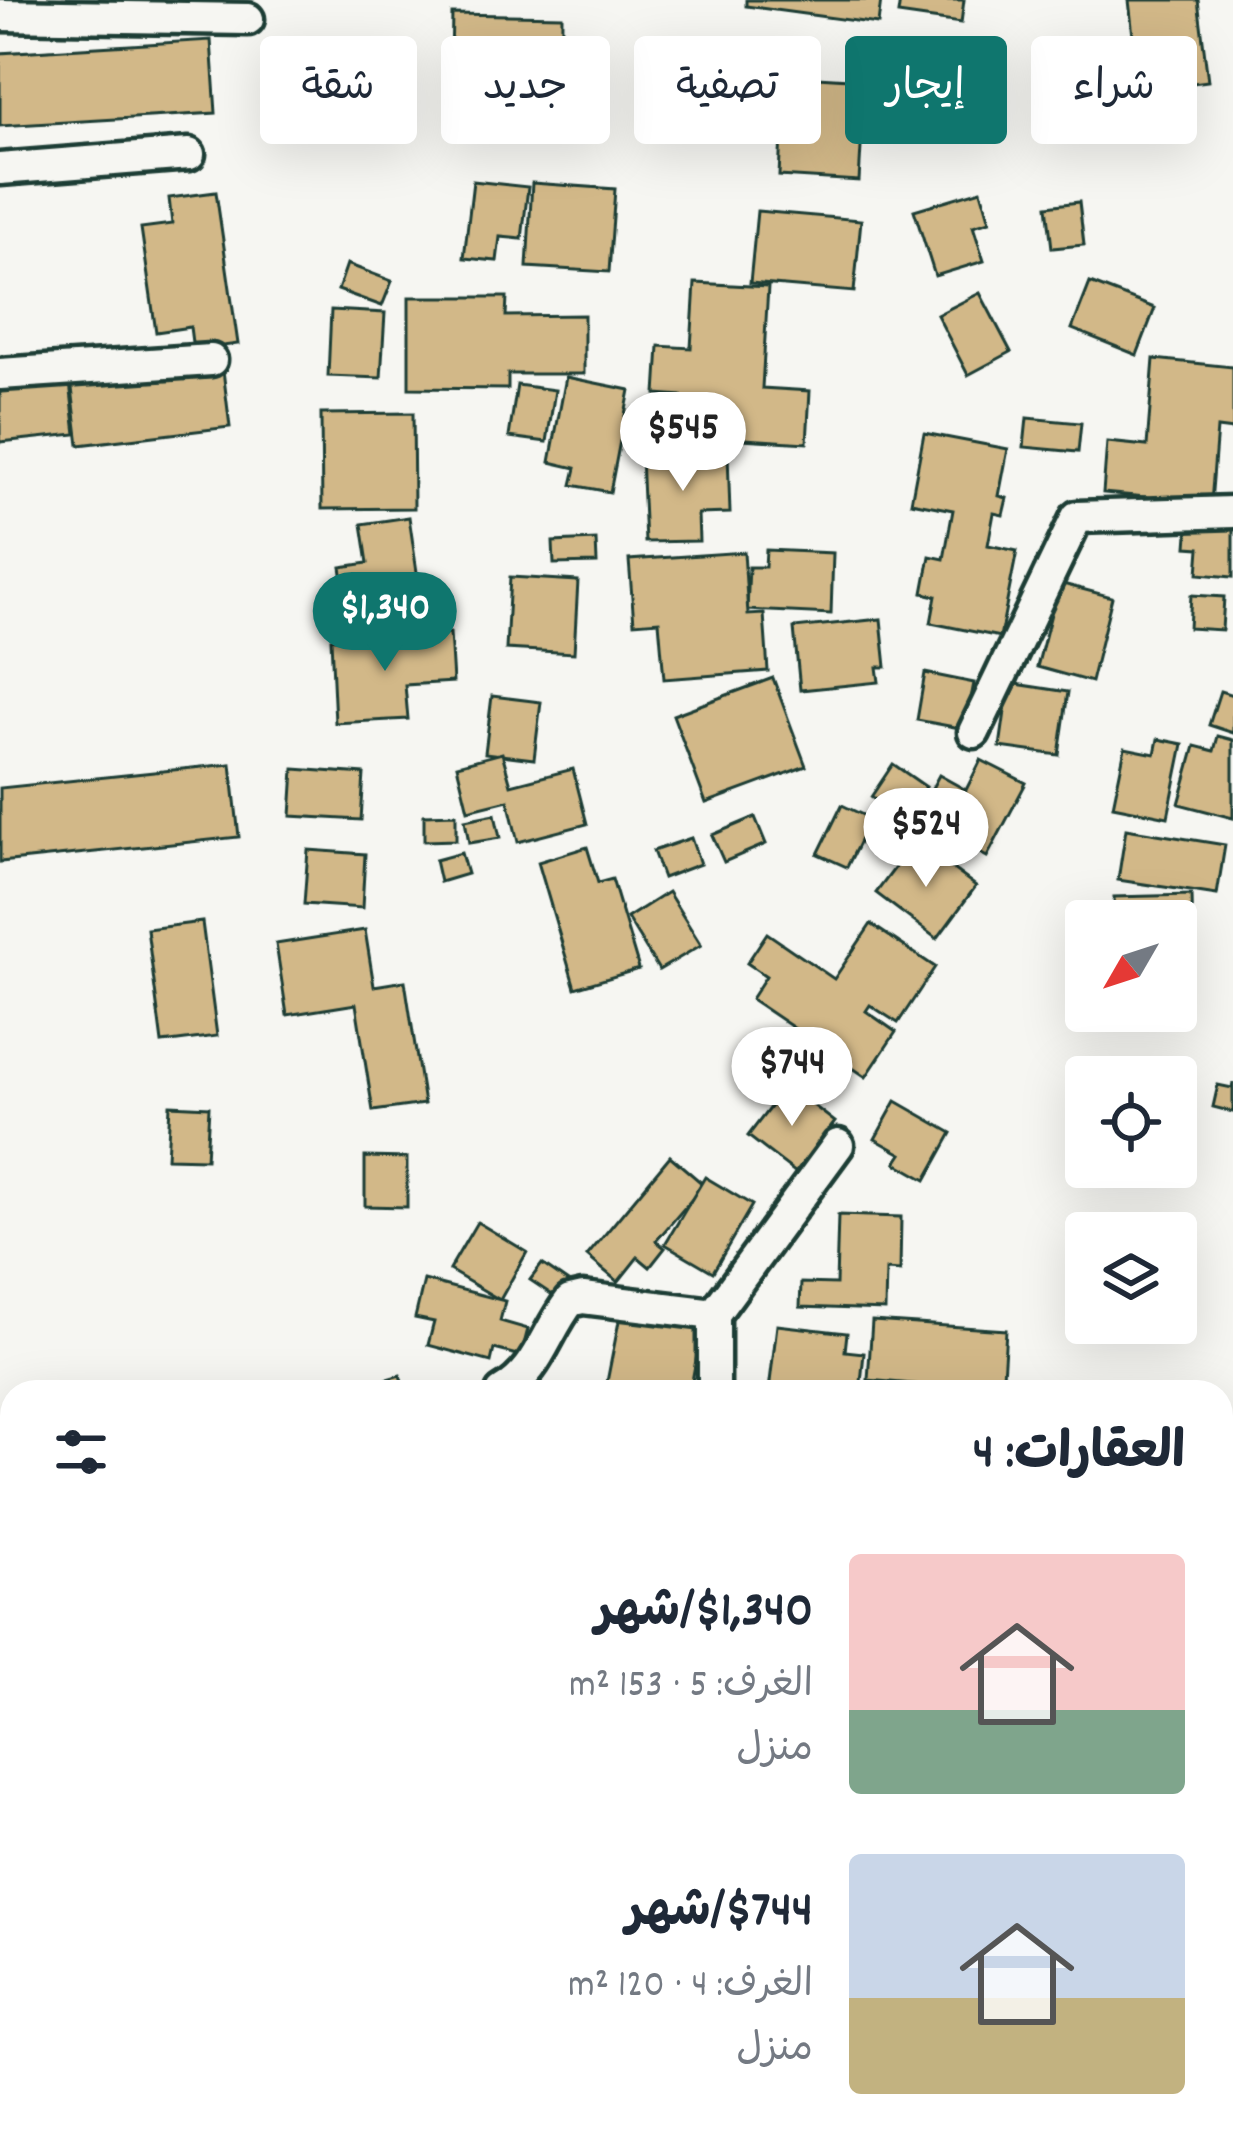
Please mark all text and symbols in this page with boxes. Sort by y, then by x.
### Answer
chip: شقة [260,36,417,144]
chip: جديد [441,36,610,144]
chip: تصفية [634,36,821,144]
chip: إيجار [845,36,1007,144]
chip: شراء [1031,36,1197,144]
pin: $545 [612,392,754,494]
text: $545 [647,403,719,458]
pin: $1,340 [287,572,483,674]
text: $1,340 [340,583,430,638]
pin: $524 [855,788,997,890]
text: $524 [890,799,962,854]
north arrow [1065,900,1197,1032]
map controls [1065,900,1197,1344]
pin: $744 [721,1027,863,1129]
text: $744 [758,1038,826,1093]
button: locate [1065,1056,1197,1188]
button: layers [1065,1212,1197,1344]
icon: filters [48,1419,114,1485]
text: العقارات: 4 [973,1420,1185,1492]
text: $1,340/شهر [595,1578,813,1650]
icon: home [945,1602,1089,1746]
text: الغرف: 5 · 153 m² [569,1660,813,1715]
text: منزل [736,1724,813,1779]
text: $744/شهر [626,1878,813,1950]
icon: home [945,1902,1089,2046]
text: الغرف: 4 · 120 m² [568,1960,813,2015]
text: منزل [736,2024,813,2079]

